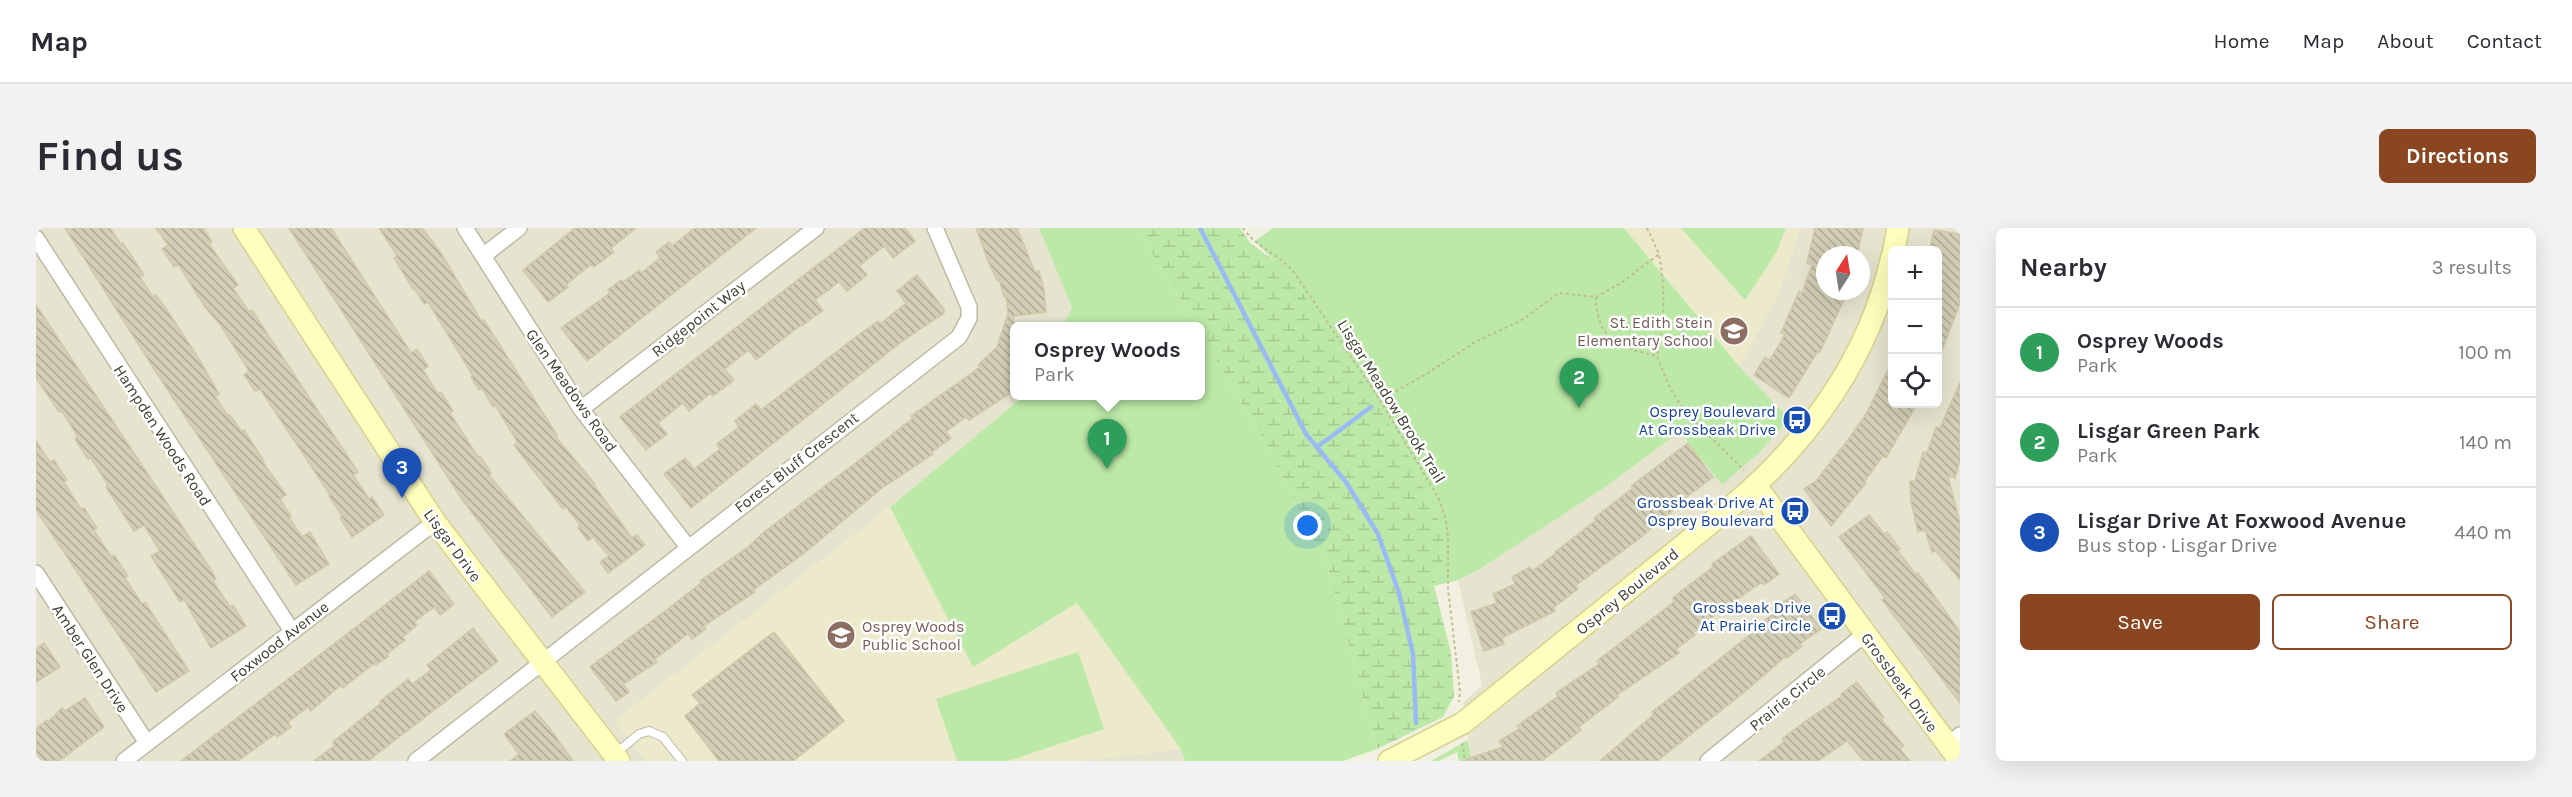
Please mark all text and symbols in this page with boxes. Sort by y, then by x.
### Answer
text: Map [30,25,88,58]
text: Home [2214,29,2270,53]
text: Map [2303,29,2344,53]
text: About [2377,29,2434,53]
text: Contact [2467,29,2542,53]
button: Directions [2379,129,2536,183]
text: Find us [36,131,184,181]
north arrow [1816,246,1870,300]
map controls [1888,246,1942,408]
button: + [1888,246,1942,300]
text: Nearby [2020,252,2107,283]
text: 3 results [2432,256,2512,279]
street label: Ridgepoint Way [648,276,749,361]
button: − [1888,300,1942,354]
place label: St. Edith Stein Elementary School [1577,313,1713,350]
school or university icon: St. Edith Stein Elementary School [1718,315,1750,347]
street label: Lisgar Meadow Brook Trail [1333,316,1450,486]
popup [1010,322,1205,400]
street label: Glen Meadows Road [522,325,621,455]
text: Osprey Woods [2077,328,2224,354]
text: Osprey Woods [1034,337,1181,363]
text: 1 [2036,341,2043,364]
text: 100 m [2458,341,2512,364]
button: locate [1888,354,1942,408]
text: Park [2077,354,2118,377]
pin: 2 [1560,358,1598,408]
street label: Hampden Woods Road [110,361,215,510]
text: Park [1034,363,1075,386]
place label: Osprey Boulevard At Grossbeak Drive [1639,402,1776,439]
bus stop icon: Osprey Boulevard At Grossbeak Drive [1781,404,1813,436]
street label: Forest Bluff Crescent [731,408,862,517]
text: Lisgar Green Park [2077,418,2260,444]
pin: 1 [1088,420,1126,469]
text: 2 [2033,431,2046,454]
text: 140 m [2459,431,2512,454]
text: Park [2077,444,2118,467]
pin: 3 [382,448,422,498]
place label: Grossbeak Drive At Osprey Boulevard [1637,493,1774,530]
bus stop icon: Grossbeak Drive At Osprey Boulevard [1779,495,1811,527]
street label: Lisgar Drive [420,505,485,585]
text: Lisgar Drive At Foxwood Avenue [2077,508,2406,534]
your location [1293,511,1322,540]
text: 3 [2033,521,2046,544]
text: 440 m [2454,521,2512,544]
text: Bus stop · Lisgar Drive [2077,534,2277,557]
street label: Osprey Boulevard [1572,544,1682,639]
button: Save [2020,594,2260,650]
button: Share [2272,594,2512,650]
street label: Foxwood Avenue [226,597,332,686]
place label: Grossbeak Drive At Prairie Circle [1693,598,1811,635]
bus stop icon: Grossbeak Drive At Prairie Circle [1816,600,1848,632]
street label: Amber Glen Drive [49,601,133,716]
place label: Osprey Woods Public School [862,617,965,654]
school or university icon: Osprey Woods Public School [825,619,857,651]
street label: Grossbeak Drive [1857,629,1942,736]
street label: Prairie Circle [1746,662,1829,735]

